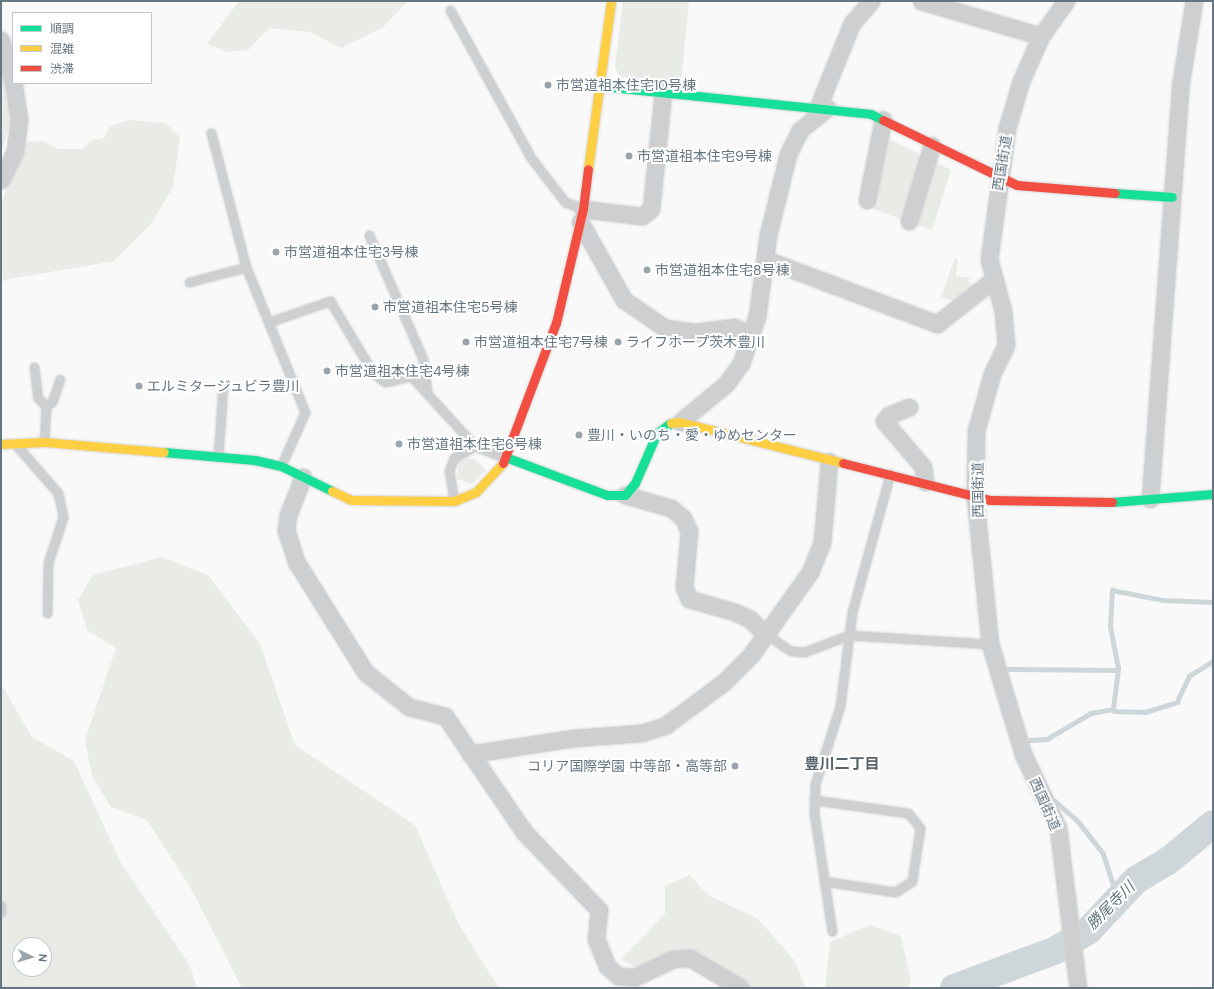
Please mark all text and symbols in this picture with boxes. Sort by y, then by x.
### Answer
legend [12,12,152,84]
text: 順調 [50,21,74,37]
text: 混雑 [50,41,74,57]
text: 渋滞 [50,61,74,77]
place label: 市営道祖本住宅10号棟 [556,77,696,93]
marker: 市営道祖本住宅10号棟 [543,80,553,90]
street label: 西国街道 [989,134,1015,192]
place label: 市営道祖本住宅9号棟 [637,148,772,164]
marker: 市営道祖本住宅9号棟 [624,151,634,161]
place label: 市営道祖本住宅3号棟 [284,244,418,260]
marker: 市営道祖本住宅3号棟 [271,247,281,257]
place label: 市営道祖本住宅8号棟 [655,262,790,278]
marker: 市営道祖本住宅8号棟 [642,265,652,275]
place label: 市営道祖本住宅5号棟 [383,299,518,315]
marker: 市営道祖本住宅5号棟 [370,302,380,312]
place label: 市営道祖本住宅7号棟 [474,334,607,350]
place label: ライフホープ茨木豊川 [626,334,766,350]
marker: 市営道祖本住宅7号棟 [461,337,471,347]
marker: ライフホープ茨木豊川 [613,337,623,347]
place label: 市営道祖本住宅4号棟 [335,363,469,379]
marker: 市営道祖本住宅4号棟 [322,366,332,376]
place label: エルミタージュビラ豊川 [147,378,301,394]
marker: エルミタージュビラ豊川 [134,381,144,391]
place label: 豊川・いのち・愛・ゆめセンター [587,427,797,443]
marker: 豊川・いのち・愛・ゆめセンター [574,430,584,440]
place label: 市営道祖本住宅6号棟 [407,436,542,452]
marker: 市営道祖本住宅6号棟 [394,439,404,449]
street label: 西国街道 [969,462,987,518]
district label: 豊川二丁目 [805,756,879,774]
place label: コリア国際学園 中等部・高等部 [527,758,727,774]
marker: コリア国際学園 中等部・高等部 [730,761,740,771]
street label: 西国街道 [1026,775,1064,833]
water label: 勝尾寺川 [1083,878,1139,934]
north arrow [12,937,52,977]
text: N [36,953,50,963]

